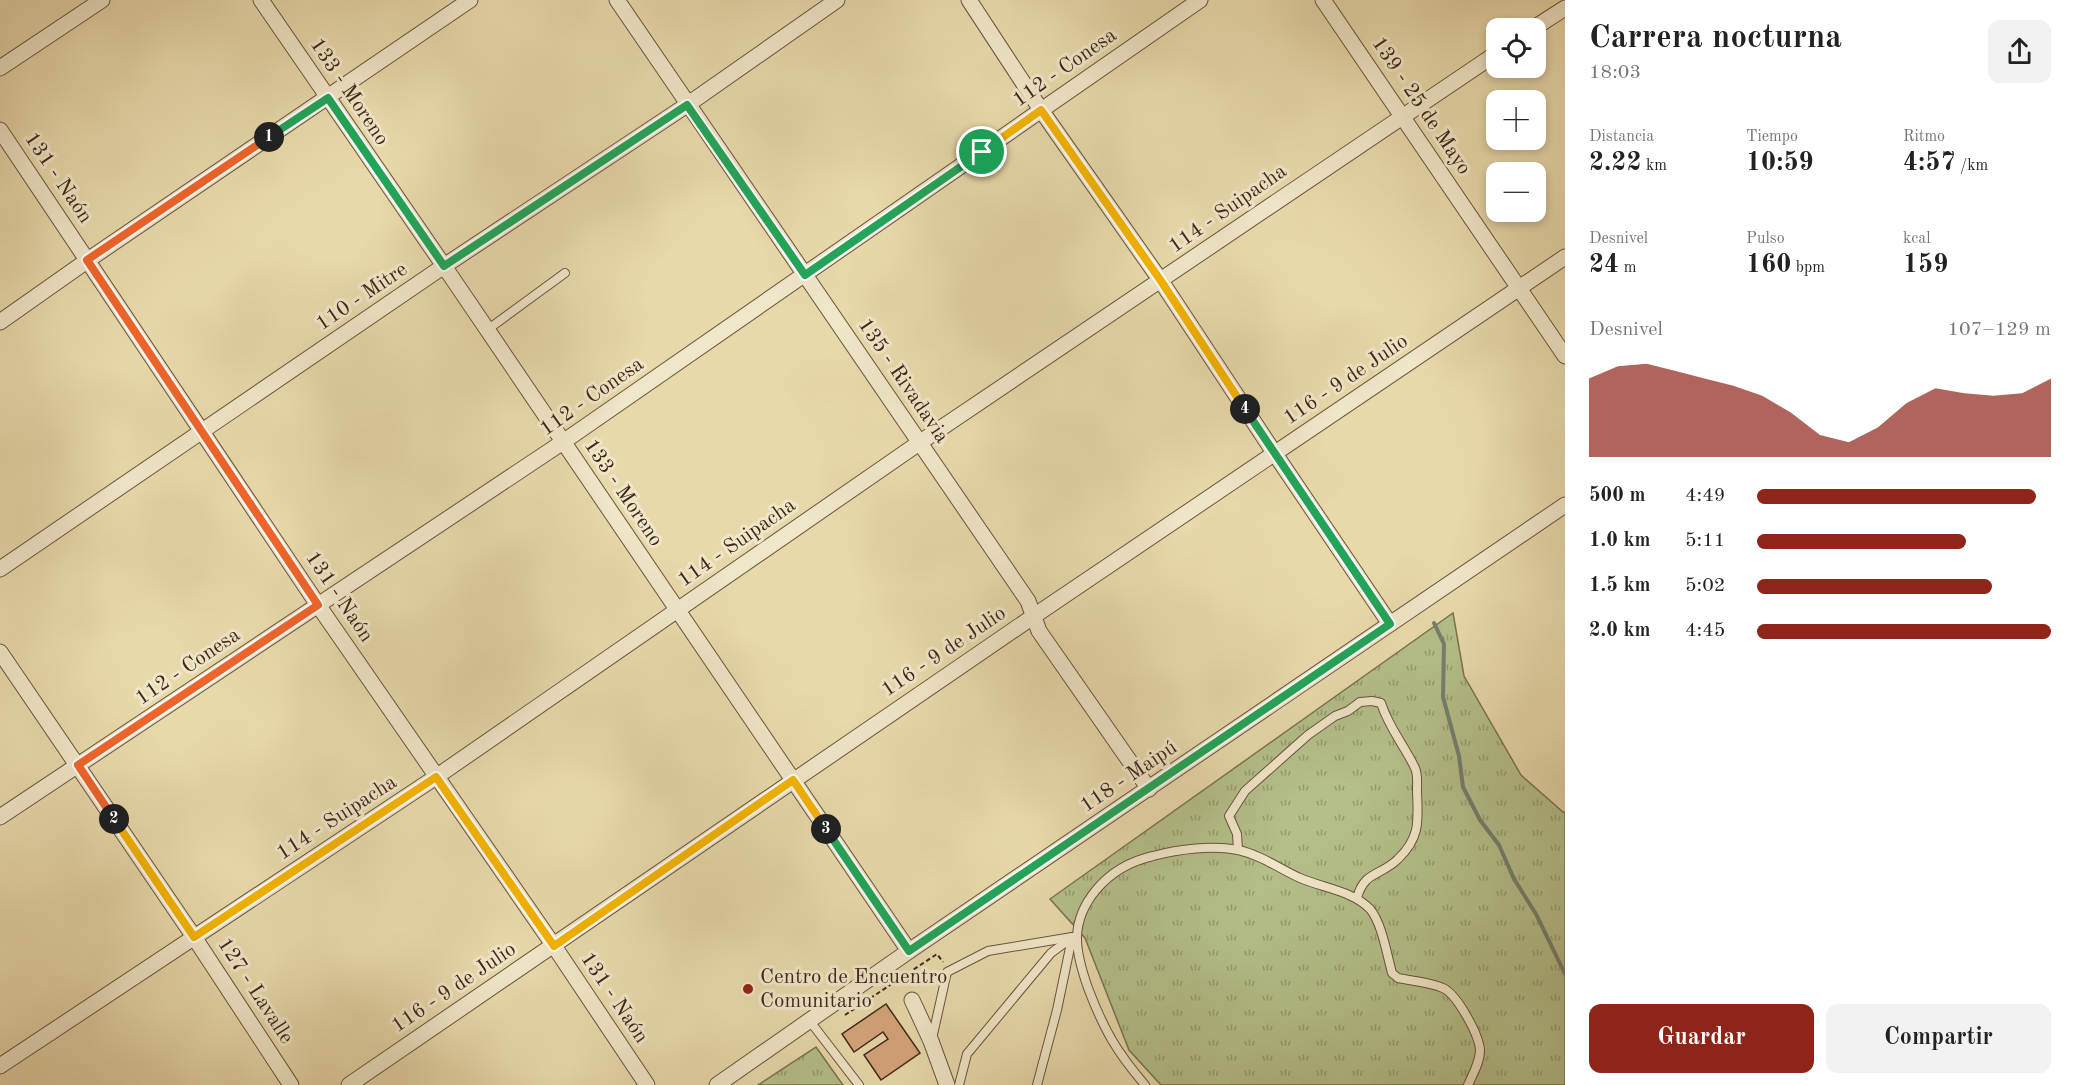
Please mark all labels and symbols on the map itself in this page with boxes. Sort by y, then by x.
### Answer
street label: 112 - Conesa [1009,25,1121,111]
street label: 139 - 25 de Mayo [1367,33,1475,179]
street label: 133 - Moreno [306,35,392,149]
pin: 1 [254,122,284,152]
pin [956,126,1007,177]
street label: 131 - Naón [20,129,96,227]
street label: 114 - Suipacha [1165,161,1291,257]
street label: 110 - Mitre [313,259,411,335]
street label: 135 - Rivadavia [854,315,952,447]
street label: 116 - 9 de Julio [1280,331,1412,429]
street label: 112 - Conesa [536,354,648,440]
pin: 4 [1230,394,1260,424]
street label: 133 - Moreno [580,436,666,550]
street label: 114 - Suipacha [674,495,800,591]
street label: 131 - Naón [301,548,377,646]
street label: 116 - 9 de Julio [878,603,1010,701]
street label: 112 - Conesa [132,624,244,710]
street label: 118 - Maipú [1077,737,1181,817]
street label: 114 - Suipacha [273,772,401,864]
pin: 2 [99,804,129,834]
pin: 3 [811,814,841,844]
street label: 127 - Lavalle [213,934,297,1048]
street label: 116 - 9 de Julio [388,939,520,1037]
street label: 131 - Naón [576,949,652,1047]
place label: Centro de Encuentro Comunitario [760,967,947,1012]
marker: Centro de Encuentro Comunitario [741,982,755,996]

